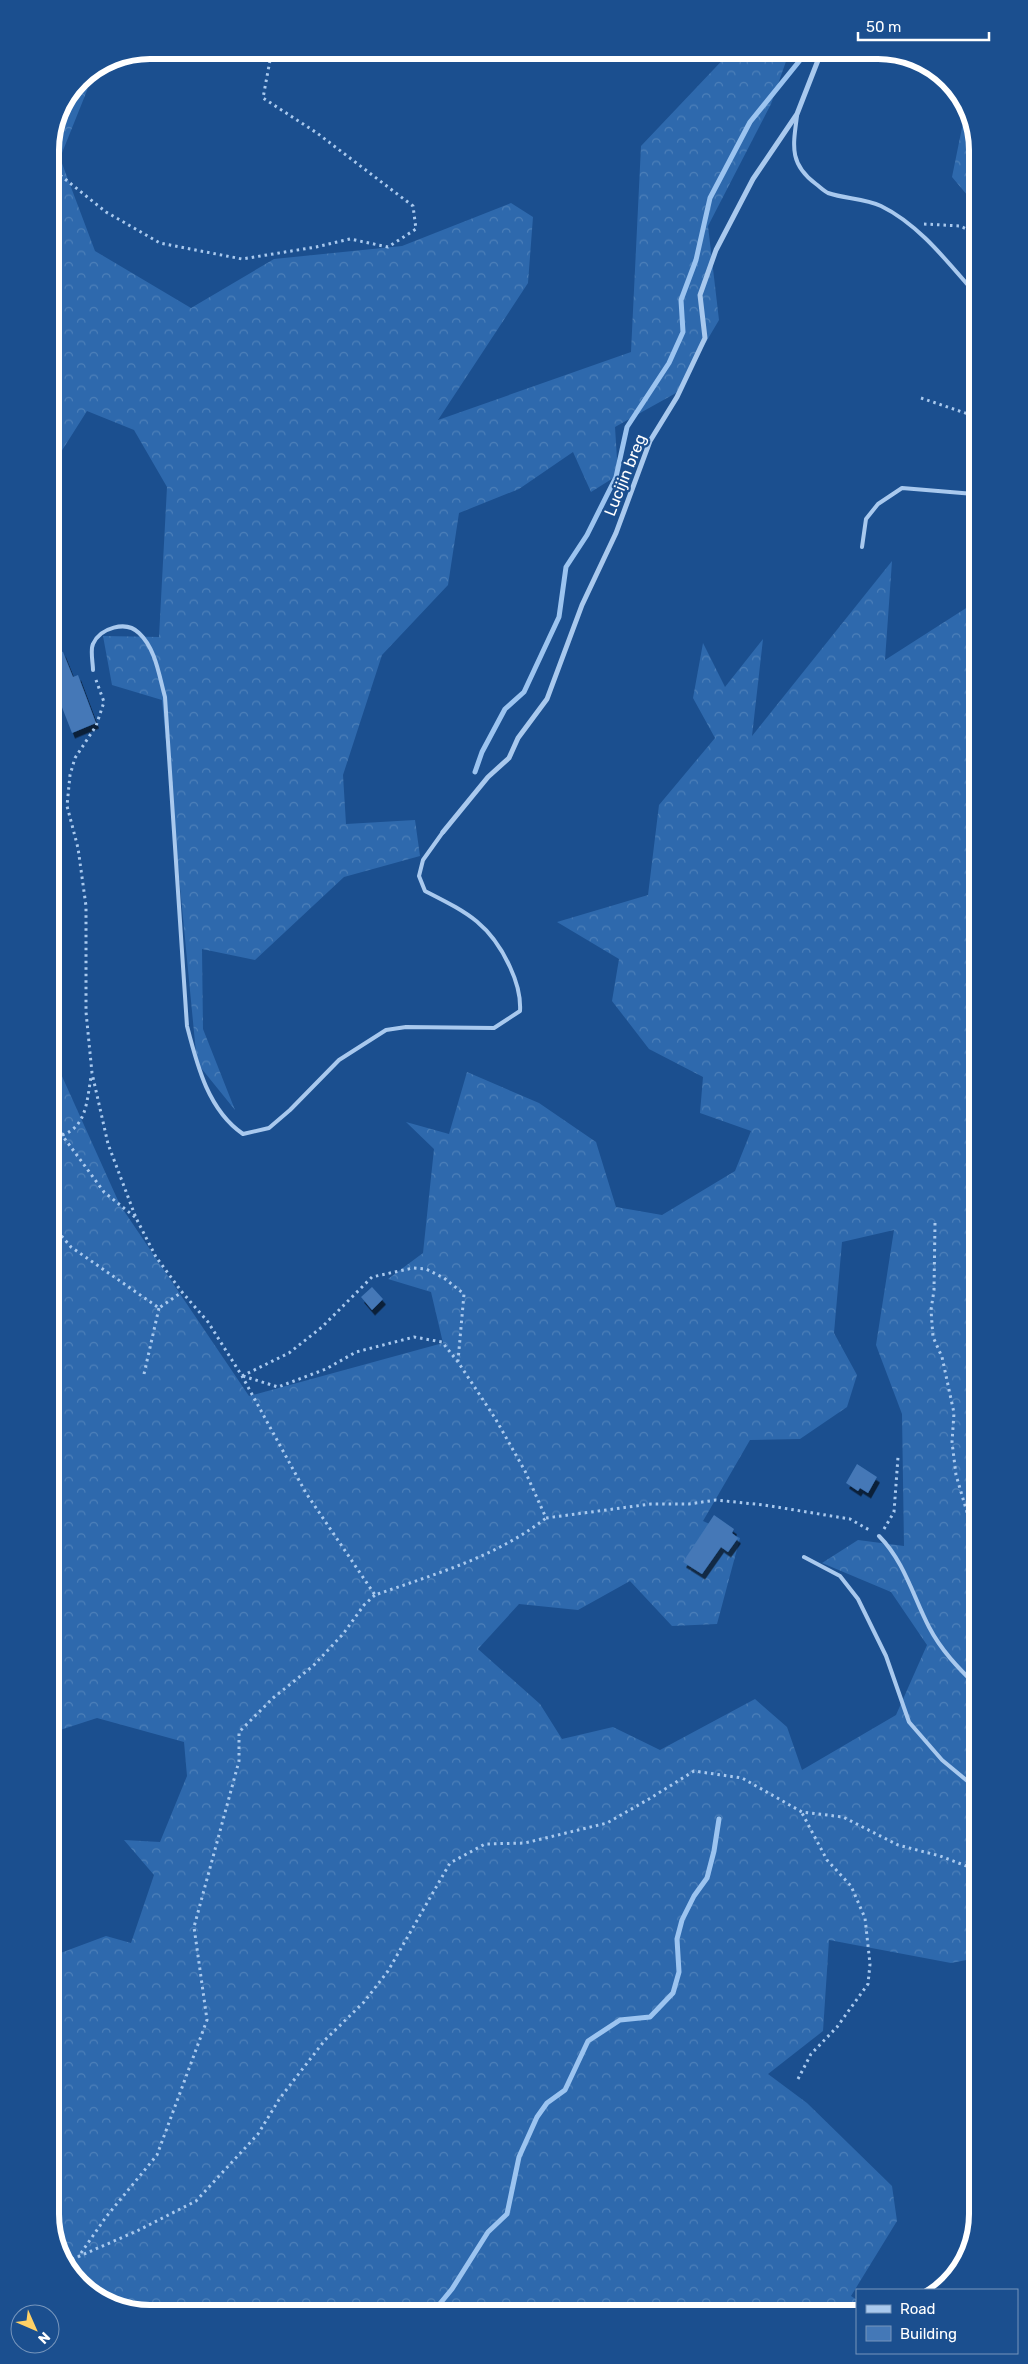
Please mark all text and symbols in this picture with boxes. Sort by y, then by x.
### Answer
scale bar [858,10,989,42]
text: 50 m [866,18,901,36]
street label: Lucijin breg [600,431,650,519]
legend [856,2289,1018,2354]
text: Road [900,2300,936,2318]
north arrow [10,2304,60,2354]
text: Building [900,2325,957,2343]
text: N [34,2328,53,2347]

